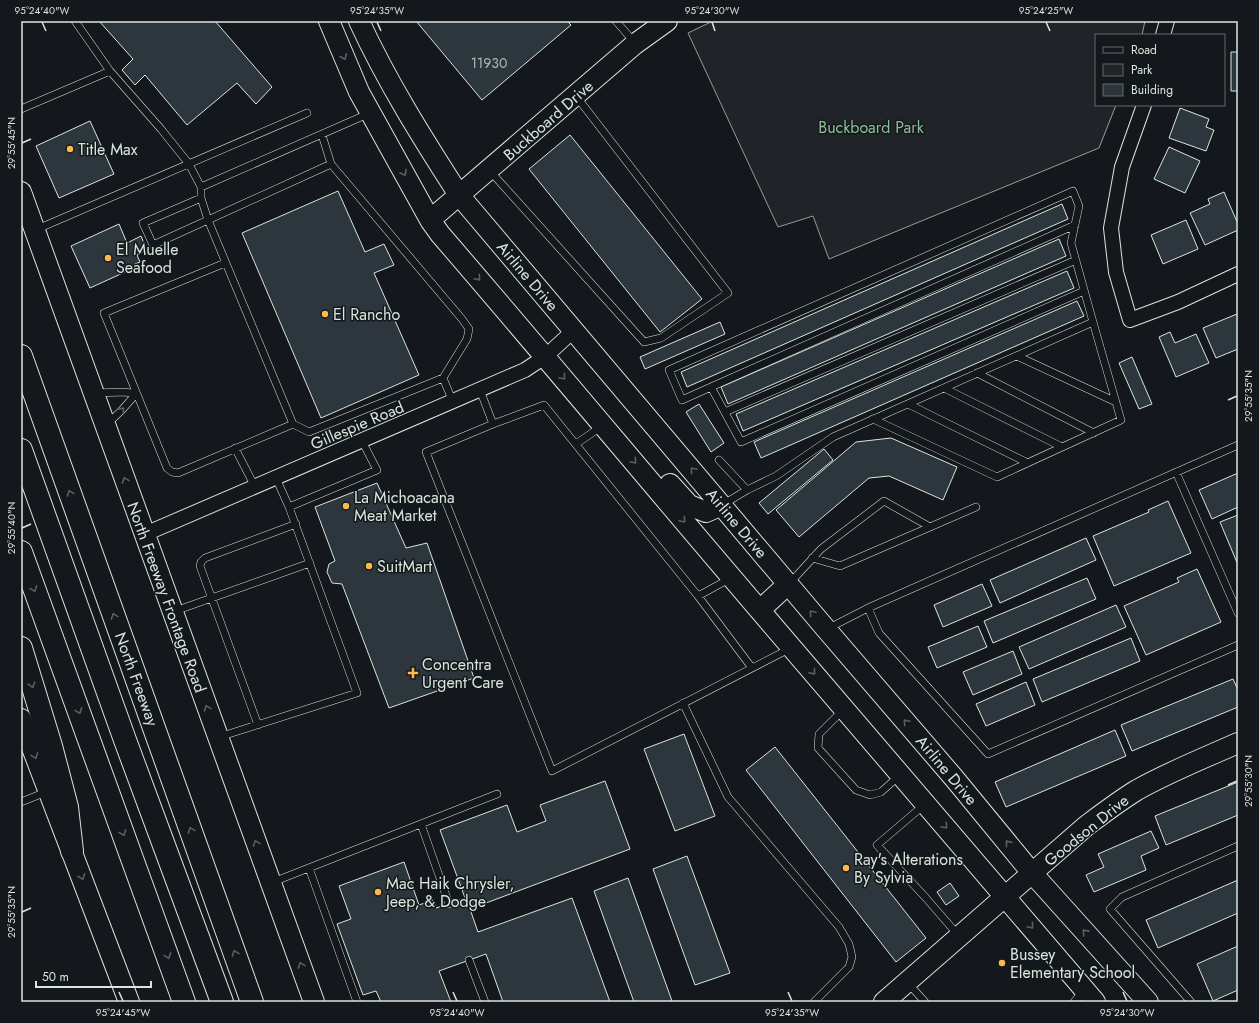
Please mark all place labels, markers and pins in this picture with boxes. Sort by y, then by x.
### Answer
place label: Title Max [78,138,138,161]
marker: Title Max [65,144,75,154]
place label: El Muelle Seafood [116,238,178,279]
marker: El Muelle Seafood [103,253,113,263]
place label: El Rancho [333,303,400,326]
marker: El Rancho [320,309,330,319]
place label: La Michoacana Meat Market [354,486,455,527]
marker: La Michoacana Meat Market [341,501,351,511]
place label: SuitMart [377,555,432,578]
marker: SuitMart [364,561,374,571]
place label: Concentra Urgent Care [422,653,504,694]
marker: Concentra Urgent Care [407,667,419,679]
place label: Ray's Alterations By Sylvia [854,848,963,889]
marker: Ray's Alterations By Sylvia [841,863,851,873]
place label: Mac Haik Chrysler, Jeep, & Dodge [384,872,514,913]
marker: Mac Haik Chrysler, Jeep, & Dodge [373,887,383,897]
place label: Bussey Elementary School [1010,943,1135,984]
marker: Bussey Elementary School [997,958,1007,968]

